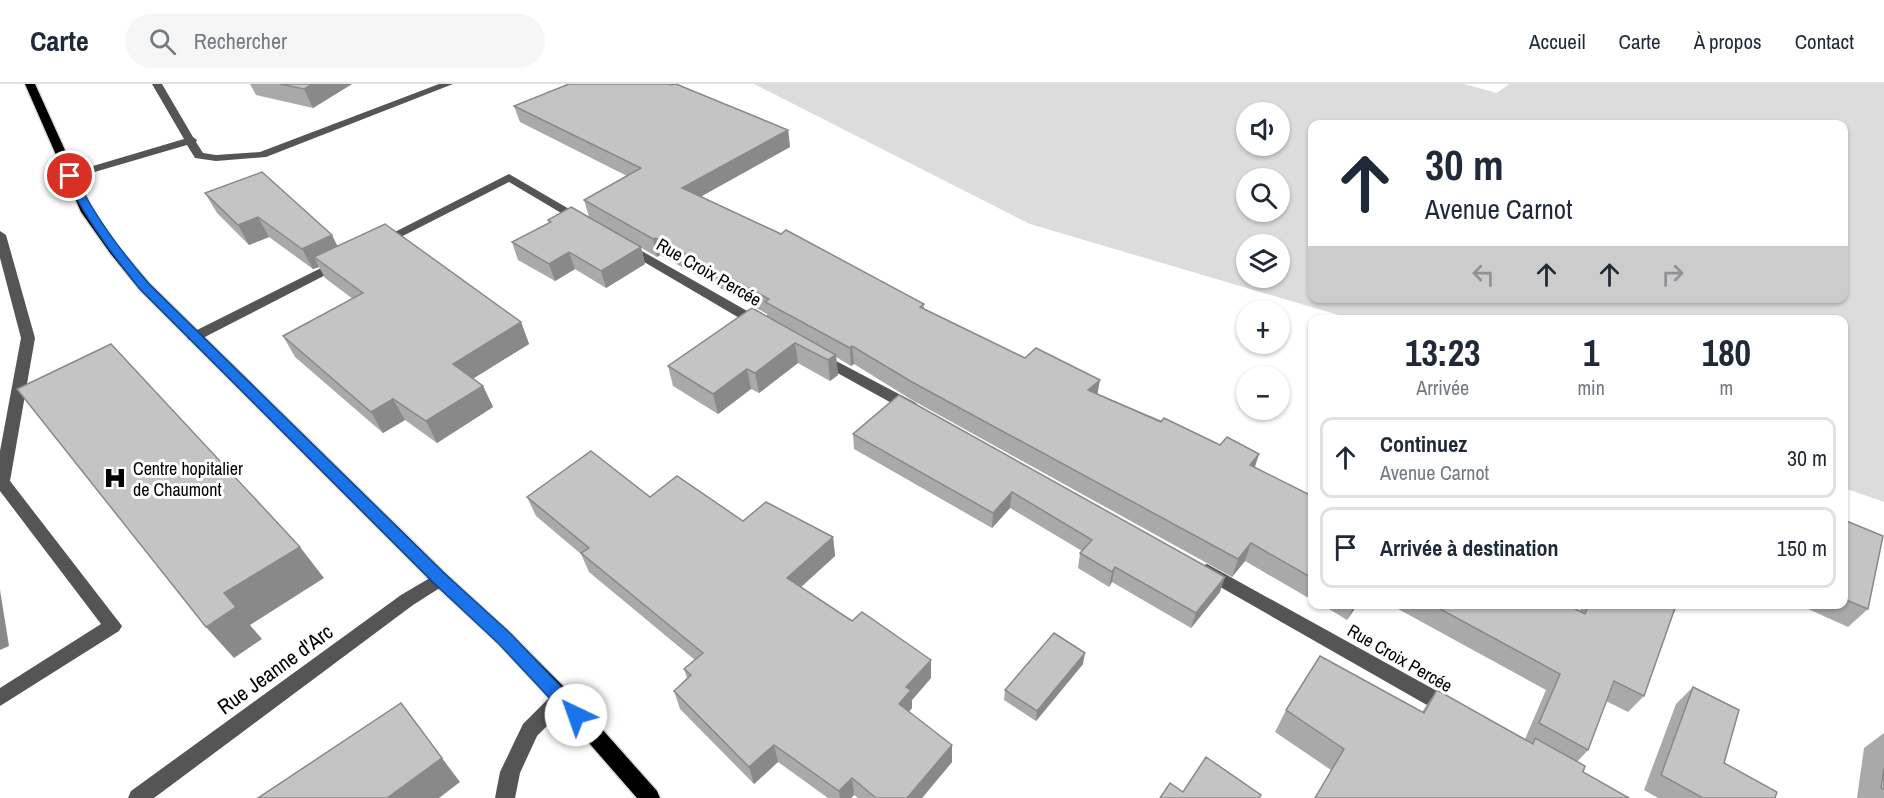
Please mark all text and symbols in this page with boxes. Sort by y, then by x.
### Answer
search box [125,14,545,68]
text: Carte [30,22,89,60]
icon: search [146,25,179,58]
text: Rechercher [194,26,287,56]
text: Accueil [1529,27,1586,56]
text: Carte [1619,27,1661,56]
text: À propos [1694,27,1762,56]
text: Contact [1795,27,1854,56]
map controls [1236,102,1290,420]
button: sound [1236,102,1290,156]
text: 30 m [1425,137,1504,193]
icon: ahead [1326,144,1404,222]
pin [44,150,95,201]
icon: arrive [53,159,86,192]
button: search [1236,168,1290,222]
text: Avenue Carnot [1425,191,1572,227]
street label: Rue Croix Percée [652,232,766,312]
button: layers [1236,234,1290,288]
icon: left [1467,258,1500,291]
icon: ahead [1530,258,1563,291]
icon: ahead [1593,258,1626,291]
icon: right [1656,258,1689,291]
button: + [1236,300,1290,354]
text: 13:23 [1405,329,1480,377]
text: 1 [1583,329,1599,377]
text: 180 [1702,329,1751,377]
button: − [1236,366,1290,420]
text: Arrivée [1416,374,1469,401]
text: min [1577,374,1605,401]
text: m [1720,374,1733,401]
text: Continuez [1380,429,1467,459]
icon: ahead [1329,441,1362,474]
text: 30 m [1787,443,1827,473]
place label: Centre hopitalier de Chaumont [133,456,243,502]
text: Avenue Carnot [1380,459,1489,486]
hospital icon: Centre hopitalier de Chaumont [102,465,128,491]
icon: arrive [1329,531,1362,564]
text: Arrivée à destination [1380,533,1558,563]
text: 150 m [1777,533,1827,563]
street label: Rue Jeanne d'Arc [211,617,339,721]
street label: Rue Croix Percée [1343,618,1457,698]
position arrow [544,683,608,747]

